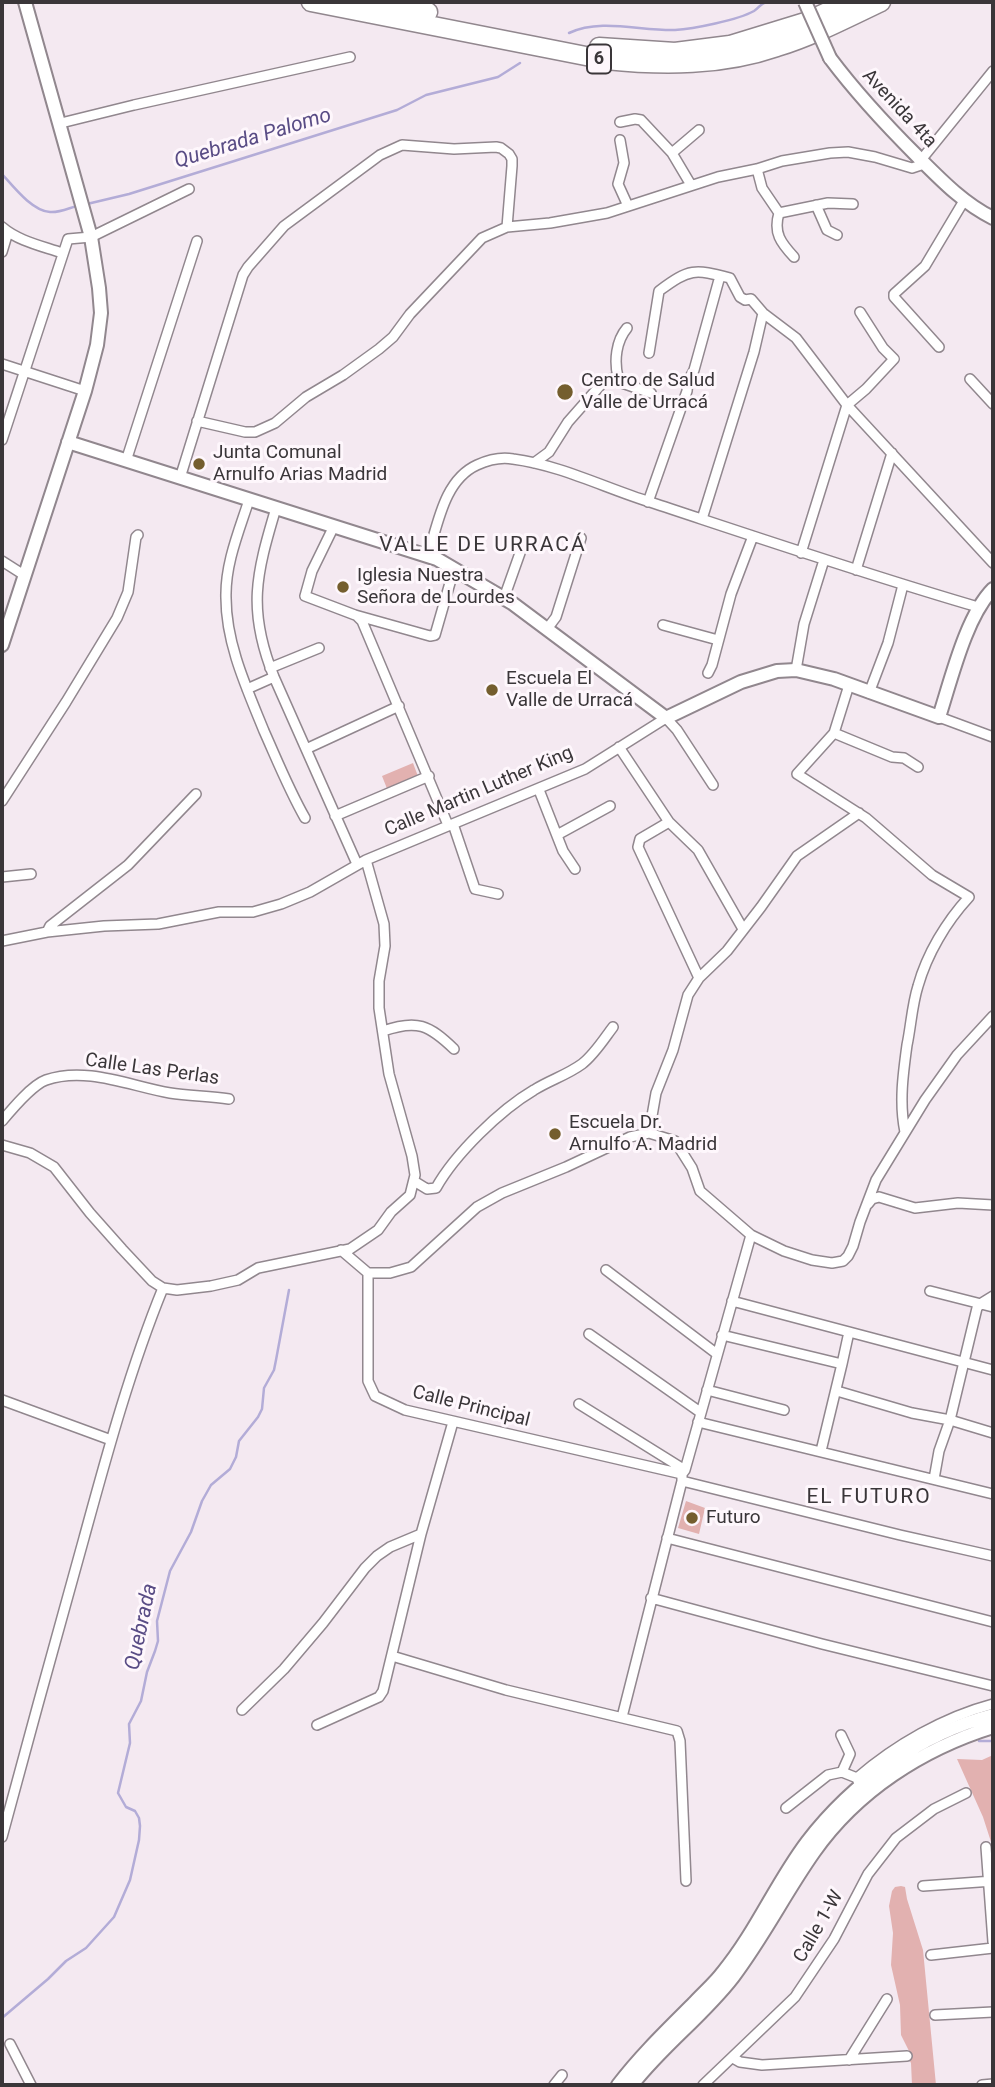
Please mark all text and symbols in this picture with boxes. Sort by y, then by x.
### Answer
road number: 6 [587,44,611,74]
street label: Avenida 4ta [857,65,941,153]
water label: Quebrada Palomo [172,103,334,175]
place label: Centro de Salud Valle de Urracá [581,370,715,414]
marker: Centro de Salud Valle de Urracá [555,382,575,402]
place label: Junta Comunal Arnulfo Arias Madrid [213,442,387,486]
marker: Junta Comunal Arnulfo Arias Madrid [191,456,207,472]
district label: VALLE DE URRACÁ [381,533,585,559]
place label: Iglesia Nuestra Señora de Lourdes [357,565,515,609]
marker: Iglesia Nuestra Señora de Lourdes [335,579,351,595]
place label: Escuela El Valle de Urracá [506,668,633,712]
marker: Escuela El Valle de Urracá [484,682,500,698]
street label: Calle Martin Luther King [381,742,577,842]
street label: Calle Las Perlas [84,1049,220,1091]
place label: Escuela Dr. Arnulfo A. Madrid [569,1112,717,1156]
marker: Escuela Dr. Arnulfo A. Madrid [547,1126,563,1142]
street label: Calle Principal [410,1381,532,1433]
district label: EL FUTURO [808,1485,930,1511]
place label: Futuro [706,1507,761,1529]
marker: Futuro [684,1510,700,1526]
water label: Quebrada [121,1582,163,1672]
street label: Calle 1-W [789,1887,849,1967]

